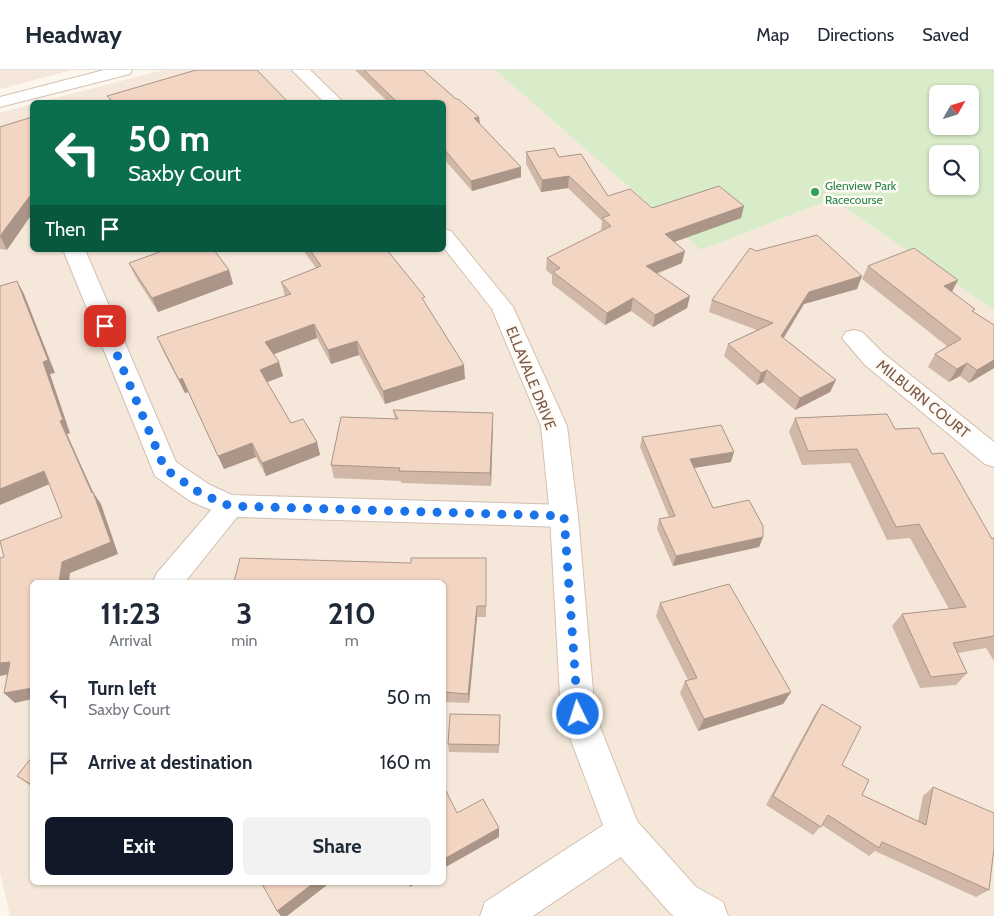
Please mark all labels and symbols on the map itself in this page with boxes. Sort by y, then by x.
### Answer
north arrow [929,85,979,135]
place label: Glenview Park Racecourse [825,178,897,207]
marker: Glenview Park Racecourse [809,186,821,198]
pin [84,305,126,347]
street label: ELLAVALE DRIVE [502,324,560,432]
street label: MILBURN COURT [873,356,973,442]
position arrow [551,687,603,739]

